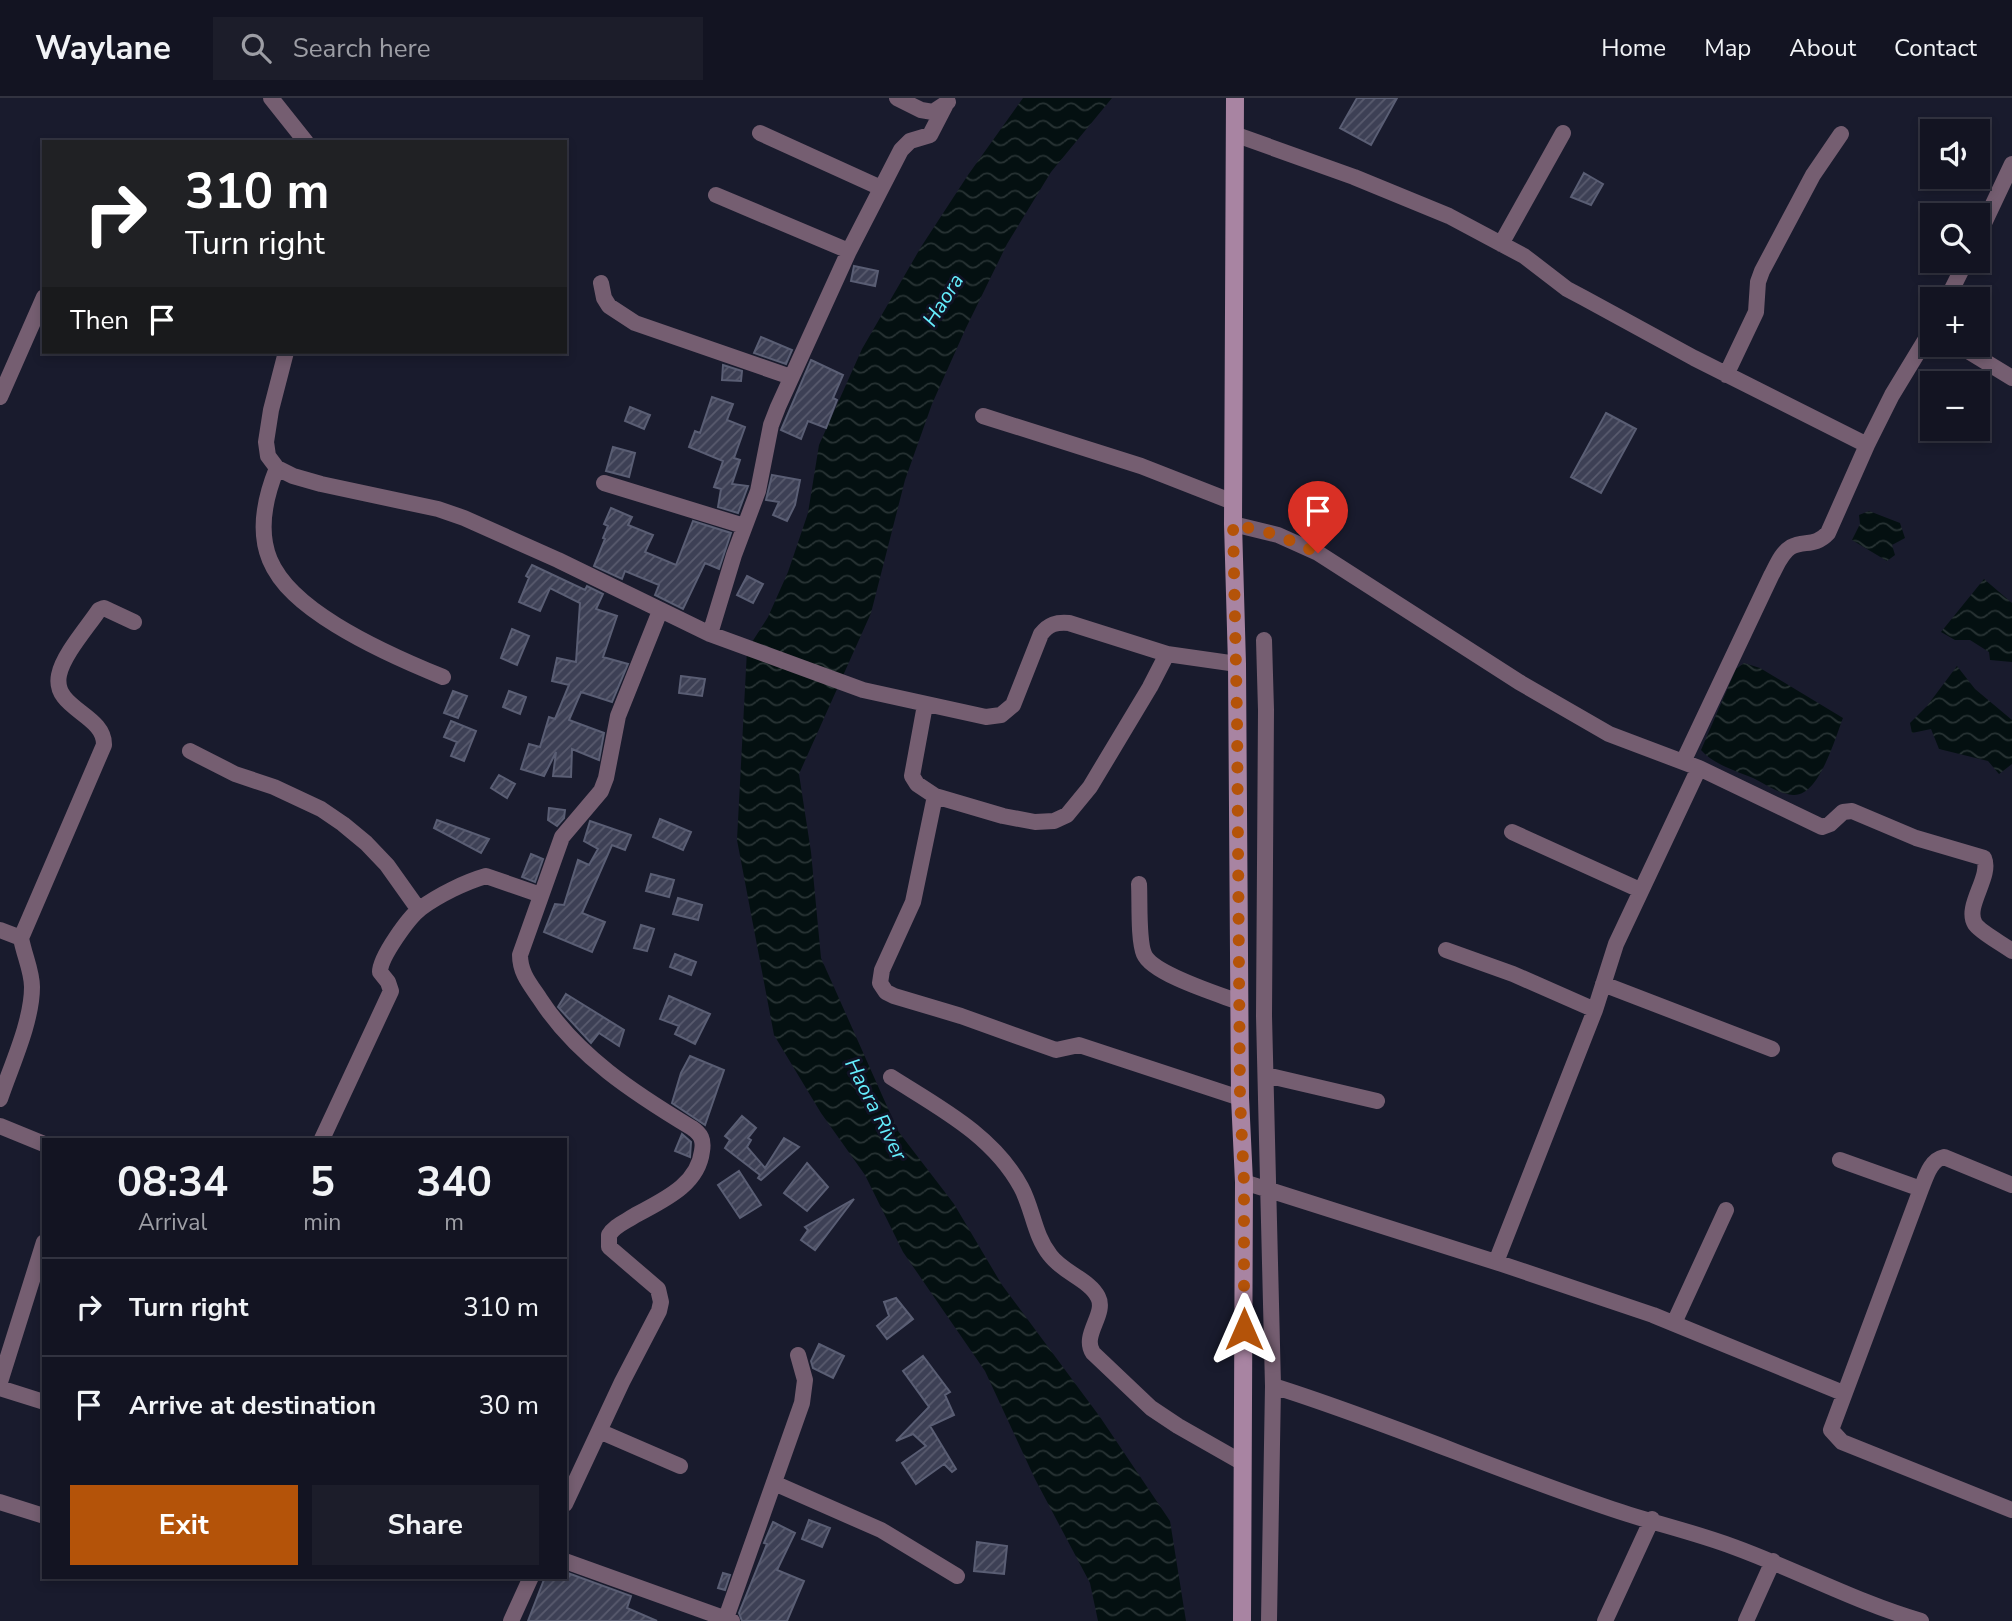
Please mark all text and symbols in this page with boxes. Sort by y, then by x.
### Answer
search box [213,17,703,80]
text: Waylane [35,26,171,71]
icon: search [237,29,275,67]
text: Search here [293,31,431,66]
text: Home [1601,32,1666,64]
text: Map [1704,32,1751,64]
text: About [1789,32,1856,64]
text: Contact [1894,32,1977,64]
map controls [1920,119,1990,441]
button: sound [1920,119,1990,189]
text: 310 m [185,158,329,225]
icon: right [70,168,161,259]
button: search [1920,203,1990,273]
text: Turn right [185,222,325,265]
water label: Haora [916,268,970,332]
button: + [1920,287,1990,357]
icon: arrive [143,301,181,339]
text: Then [70,303,129,338]
button: − [1920,371,1990,441]
pin [1288,481,1348,553]
icon: arrive [1299,492,1337,530]
water label: Haora River [838,1053,914,1165]
text: 08:34 [117,1154,228,1211]
text: 5 [310,1154,335,1211]
text: 340 [416,1154,492,1211]
text: Arrival [138,1207,207,1238]
text: min [303,1207,341,1238]
text: m [444,1207,464,1238]
icon: right [70,1288,108,1326]
text: Turn right [129,1290,248,1325]
text: 310 m [463,1290,539,1325]
position arrow [1207,1292,1281,1366]
icon: arrive [70,1386,108,1424]
text: Arrive at destination [129,1388,376,1423]
text: 30 m [479,1388,539,1423]
button: Exit [70,1485,298,1565]
button: Share [312,1485,539,1565]

